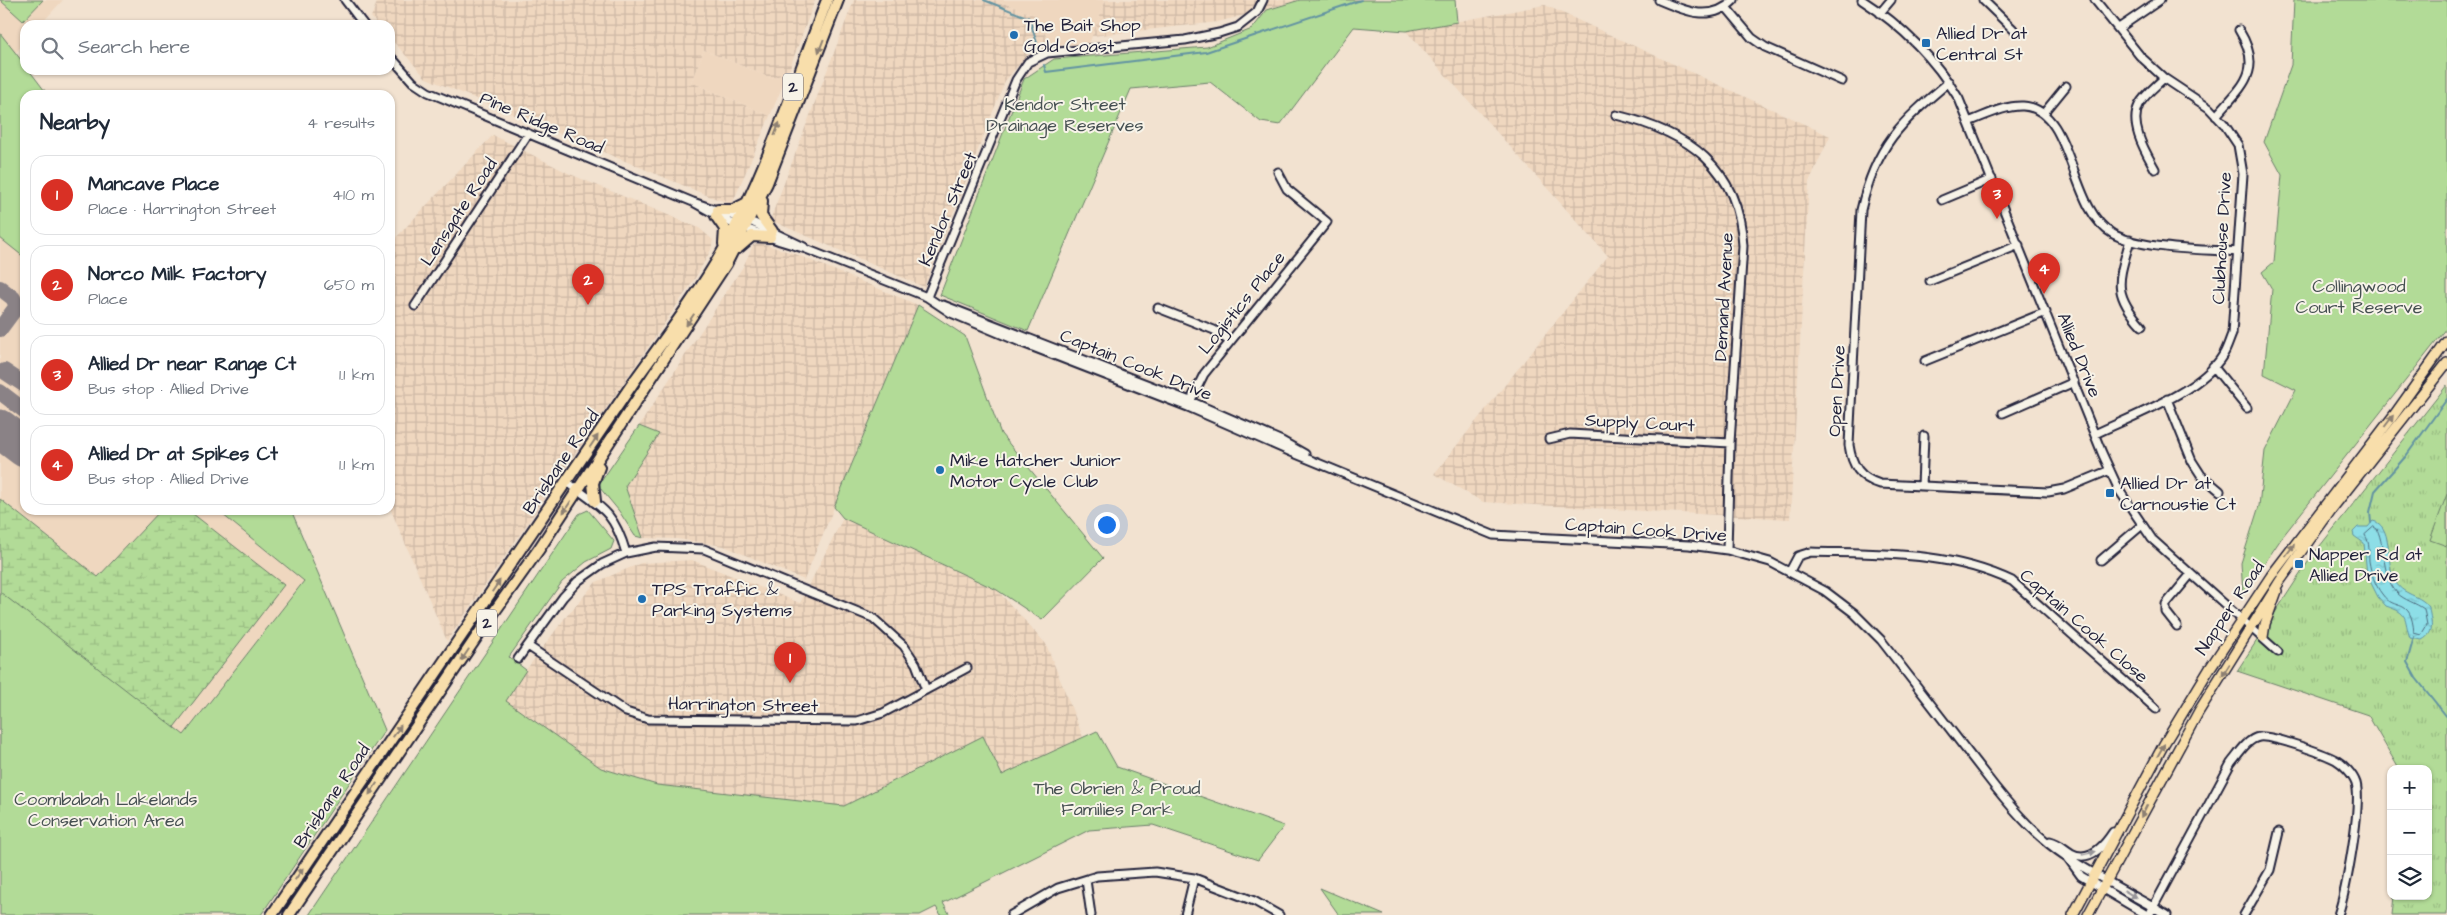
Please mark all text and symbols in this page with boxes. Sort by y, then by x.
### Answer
place label: The Bait Shop Gold Coast [1024,13,1141,59]
search box [20,20,395,75]
place label: Allied Dr at Central St [1936,21,2028,67]
marker: The Bait Shop Gold Coast [1008,29,1020,41]
icon: search [38,34,66,62]
text: Search here [78,34,190,61]
marker: Allied Dr at Central St [1920,37,1932,49]
one-way arrow [817,38,824,53]
road number: 2 [783,74,803,100]
street label: Pine Ridge Road [476,86,608,161]
park label: Kendor Street Drainage Reserves [986,92,1144,139]
text: Nearby [40,108,110,137]
text: 4 results [307,112,375,134]
one-way arrow [774,122,781,137]
street label: Kendor Street [913,147,984,270]
street label: Lensgate Road [415,153,504,271]
text: Mancave Place [88,171,219,198]
street label: Clubhouse Drive [2206,171,2238,305]
pin: 3 [1981,178,2013,219]
text: 1 [56,184,58,206]
text: 410 m [332,184,374,206]
text: Place · Harrington Street [88,198,276,220]
street label: Demand Avenue [1708,232,1740,362]
street label: Logistics Place [1193,246,1292,360]
pin: 4 [2028,253,2060,294]
text: Norco Milk Factory [88,261,266,288]
pin: 2 [572,264,604,305]
text: 2 [52,274,62,296]
text: 650 m [324,274,374,296]
park label: Collingwood Court Reserve [2296,274,2423,320]
text: Place [88,288,128,310]
street label: Allied Drive [2051,309,2107,401]
one-way arrow [685,313,695,327]
street label: Captain Cook Drive [1056,323,1216,407]
street label: Open Drive [1822,344,1852,437]
text: Allied Dr near Range Ct [88,351,296,378]
text: 3 [53,364,61,386]
text: 1.1 km [339,364,374,386]
text: Bus stop · Allied Drive [88,378,249,400]
street label: Brisbane Road [517,405,605,519]
street label: Supply Court [1584,408,1696,439]
one-way arrow [2384,415,2395,428]
one-way arrow [590,435,599,448]
text: Allied Dr at Spikes Ct [88,441,278,468]
place label: Mike Hatcher Junior Motor Cycle Club [950,448,1121,495]
text: 4 [52,454,62,476]
text: 1.1 km [339,454,374,476]
marker: Mike Hatcher Junior Motor Cycle Club [934,464,946,476]
text: Bus stop · Allied Drive [88,468,249,490]
place label: Allied Dr at Carnoustie Ct [2120,471,2237,517]
marker: Allied Dr at Carnoustie Ct [2104,487,2116,499]
one-way arrow [562,500,572,513]
your location [1094,512,1120,538]
street label: Captain Cook Drive [1564,512,1728,548]
place label: Napper Rd at Allied Drive [2309,542,2423,588]
one-way arrow [2285,544,2296,557]
street label: Napper Road [2189,556,2271,660]
marker: Napper Rd at Allied Drive [2293,558,2305,570]
street label: Captain Cook Close [2014,563,2154,689]
place label: TPS Traffic & Parking Systems [652,577,792,624]
one-way arrow [491,579,501,593]
marker: TPS Traffic & Parking Systems [636,593,648,605]
road number: 2 [477,610,497,636]
pin: 1 [774,642,806,683]
one-way arrow [460,648,470,662]
one-way arrow [2222,664,2231,677]
street label: Harrington Street [668,691,819,720]
one-way arrow [392,724,402,738]
street label: Brisbane Road [288,739,376,853]
one-way arrow [2157,742,2165,757]
map controls [2387,765,2432,900]
button: + [2387,765,2432,810]
park label: The Obrien & Proud Families Park [1033,776,1201,822]
one-way arrow [368,782,378,796]
park label: Coombabah Lakelands Conservation Area [14,787,198,833]
one-way arrow [2140,803,2148,818]
button: − [2387,810,2432,855]
one-way arrow [2081,849,2096,857]
button: layers [2387,855,2432,900]
one-way arrow [294,868,304,881]
one-way arrow [2124,889,2137,898]

